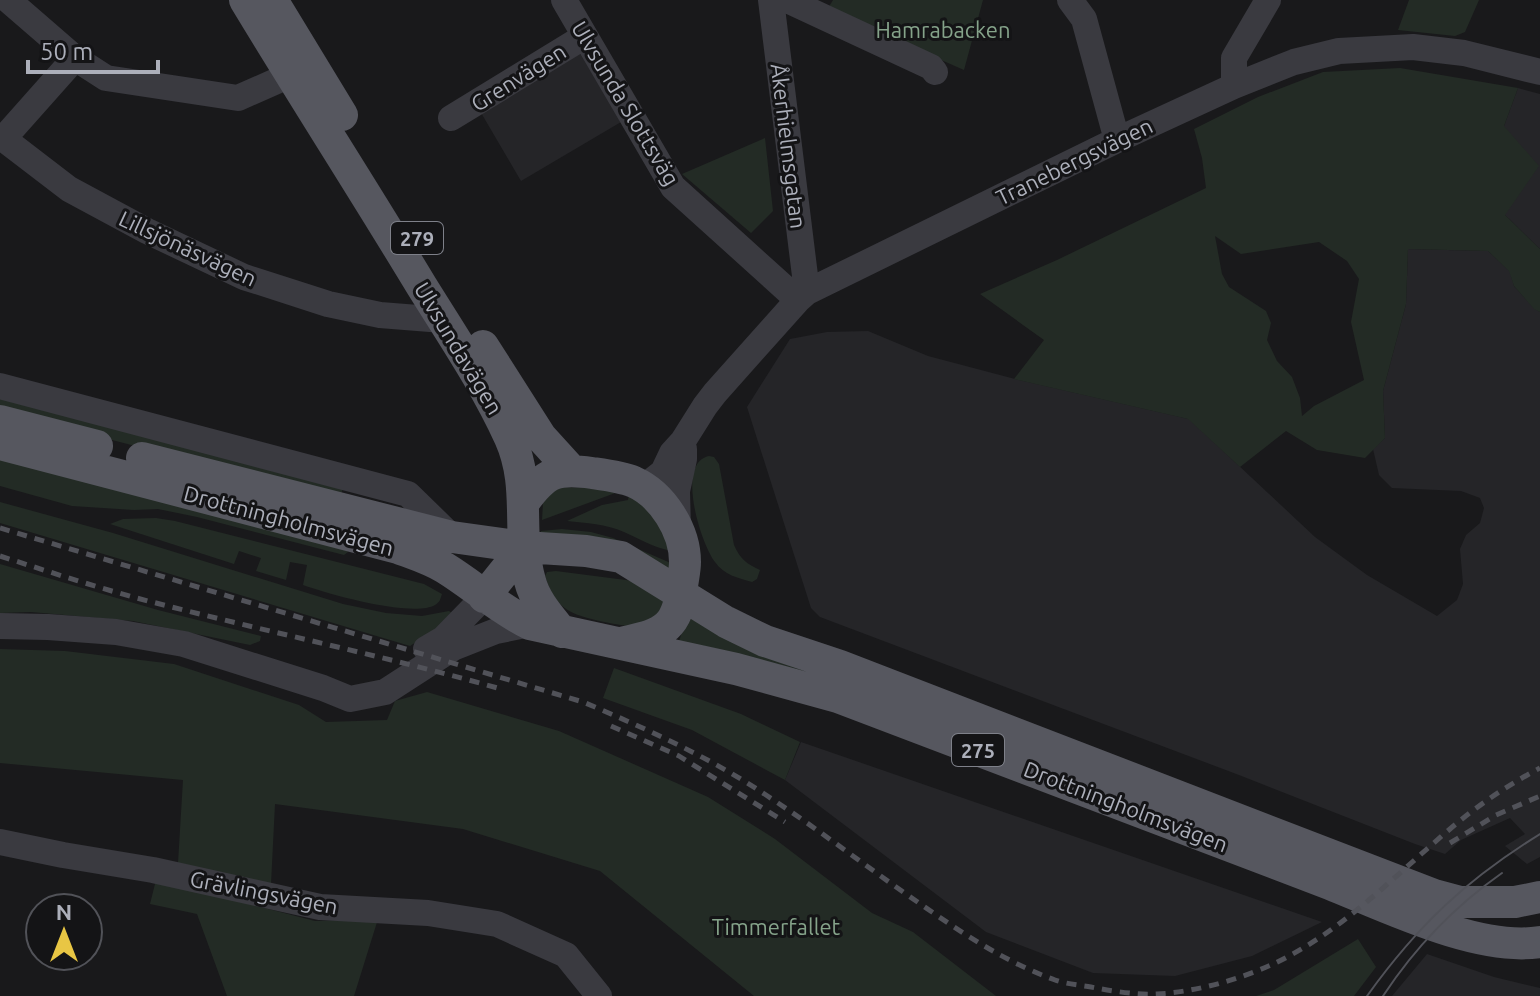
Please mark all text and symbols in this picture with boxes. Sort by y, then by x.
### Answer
street label: Ulvsunda Slottsväg [567,16,685,190]
park label: Hamrabacken [875,17,1011,42]
scale bar [28,24,158,74]
text: 50 m [40,38,93,65]
street label: Grenvägen [466,38,570,116]
street label: Åkerhielmsgatan [766,62,812,230]
street label: Tranebergsvägen [992,112,1156,210]
street label: Lillsjönäsvägen [115,205,261,291]
road number: 279 [391,222,443,254]
street label: Ulvsundavägen [410,277,508,419]
street label: Drottningholmsvägen [181,480,397,560]
road number: 275 [952,734,1004,766]
street label: Drottningholmsvägen [1021,756,1231,856]
street label: Grävlingsvägen [188,865,340,919]
north arrow [24,892,104,972]
text: N [56,899,72,924]
park label: Timmerfallet [712,914,841,939]

